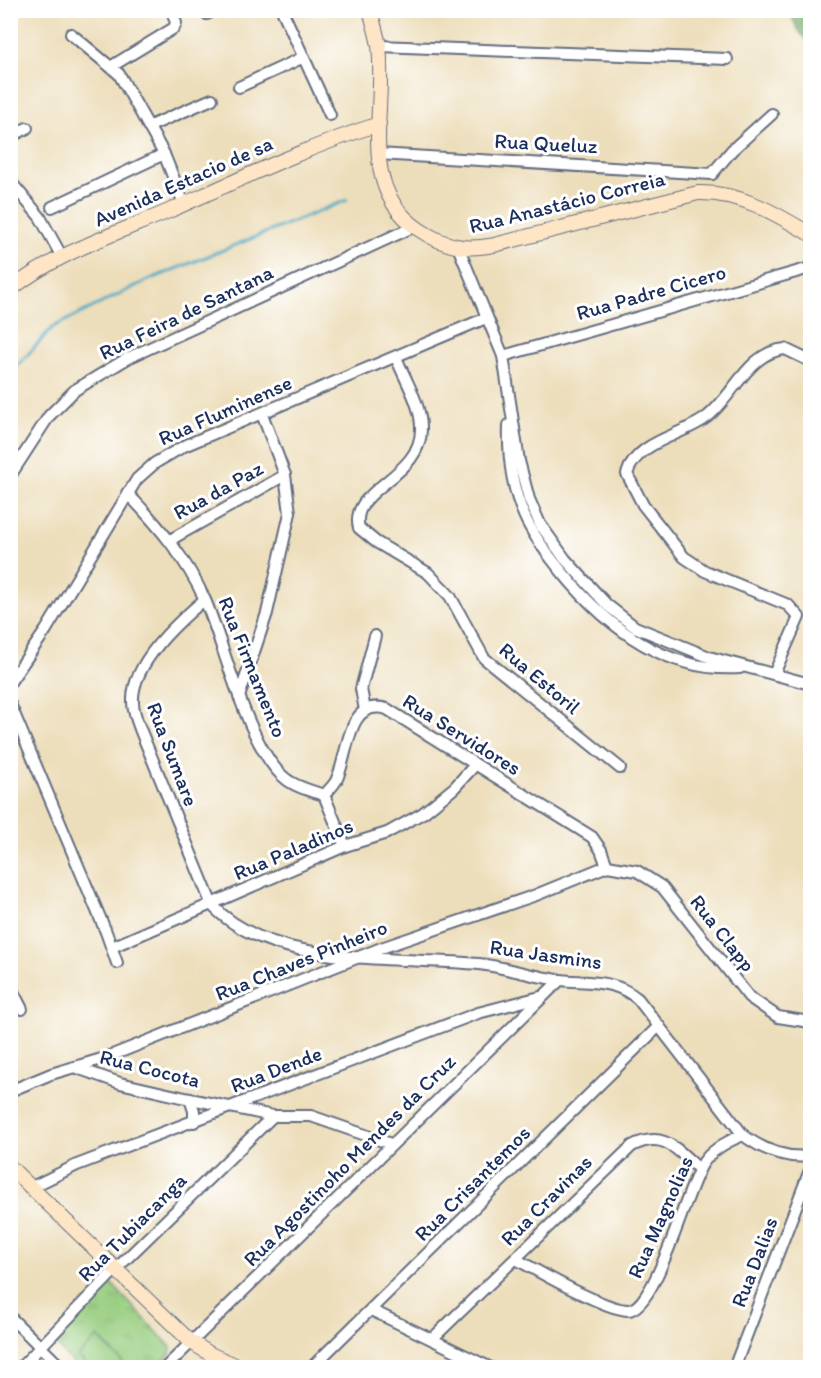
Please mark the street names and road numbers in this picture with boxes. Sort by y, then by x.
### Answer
street label: Rua Queluz [494,128,599,158]
street label: Avenida Estacio de sa [90,130,276,232]
street label: Rua Anastácio Correia [466,166,668,238]
street label: Rua Feira de Santana [95,259,277,365]
street label: Rua Padre Cicero [573,259,729,325]
street label: Rua Fluminense [154,369,296,451]
street label: Rua da Paz [169,455,267,525]
street label: Rua Firmamento [213,593,293,741]
street label: Rua Estoril [494,637,586,719]
street label: Rua Servidores [398,688,526,780]
street label: Rua Sumare [142,698,204,810]
street label: Rua Paladinos [229,813,357,885]
street label: Rua Clapp [685,889,761,977]
street label: Rua Chaves Pinheiro [211,914,391,1006]
street label: Rua Jasmins [488,934,604,974]
street label: Rua Dende [227,1040,325,1098]
street label: Rua Cocota [97,1043,203,1093]
street label: Rua Agostinoho Mendes da Cruz [238,1049,460,1271]
street label: Rua Crisantemos [409,1120,535,1246]
street label: Rua Cravinas [495,1149,597,1251]
street label: Rua Magnolias [622,1152,698,1282]
street label: Rua Tubiacanga [72,1167,192,1287]
street label: Rua Dalias [725,1213,783,1311]

